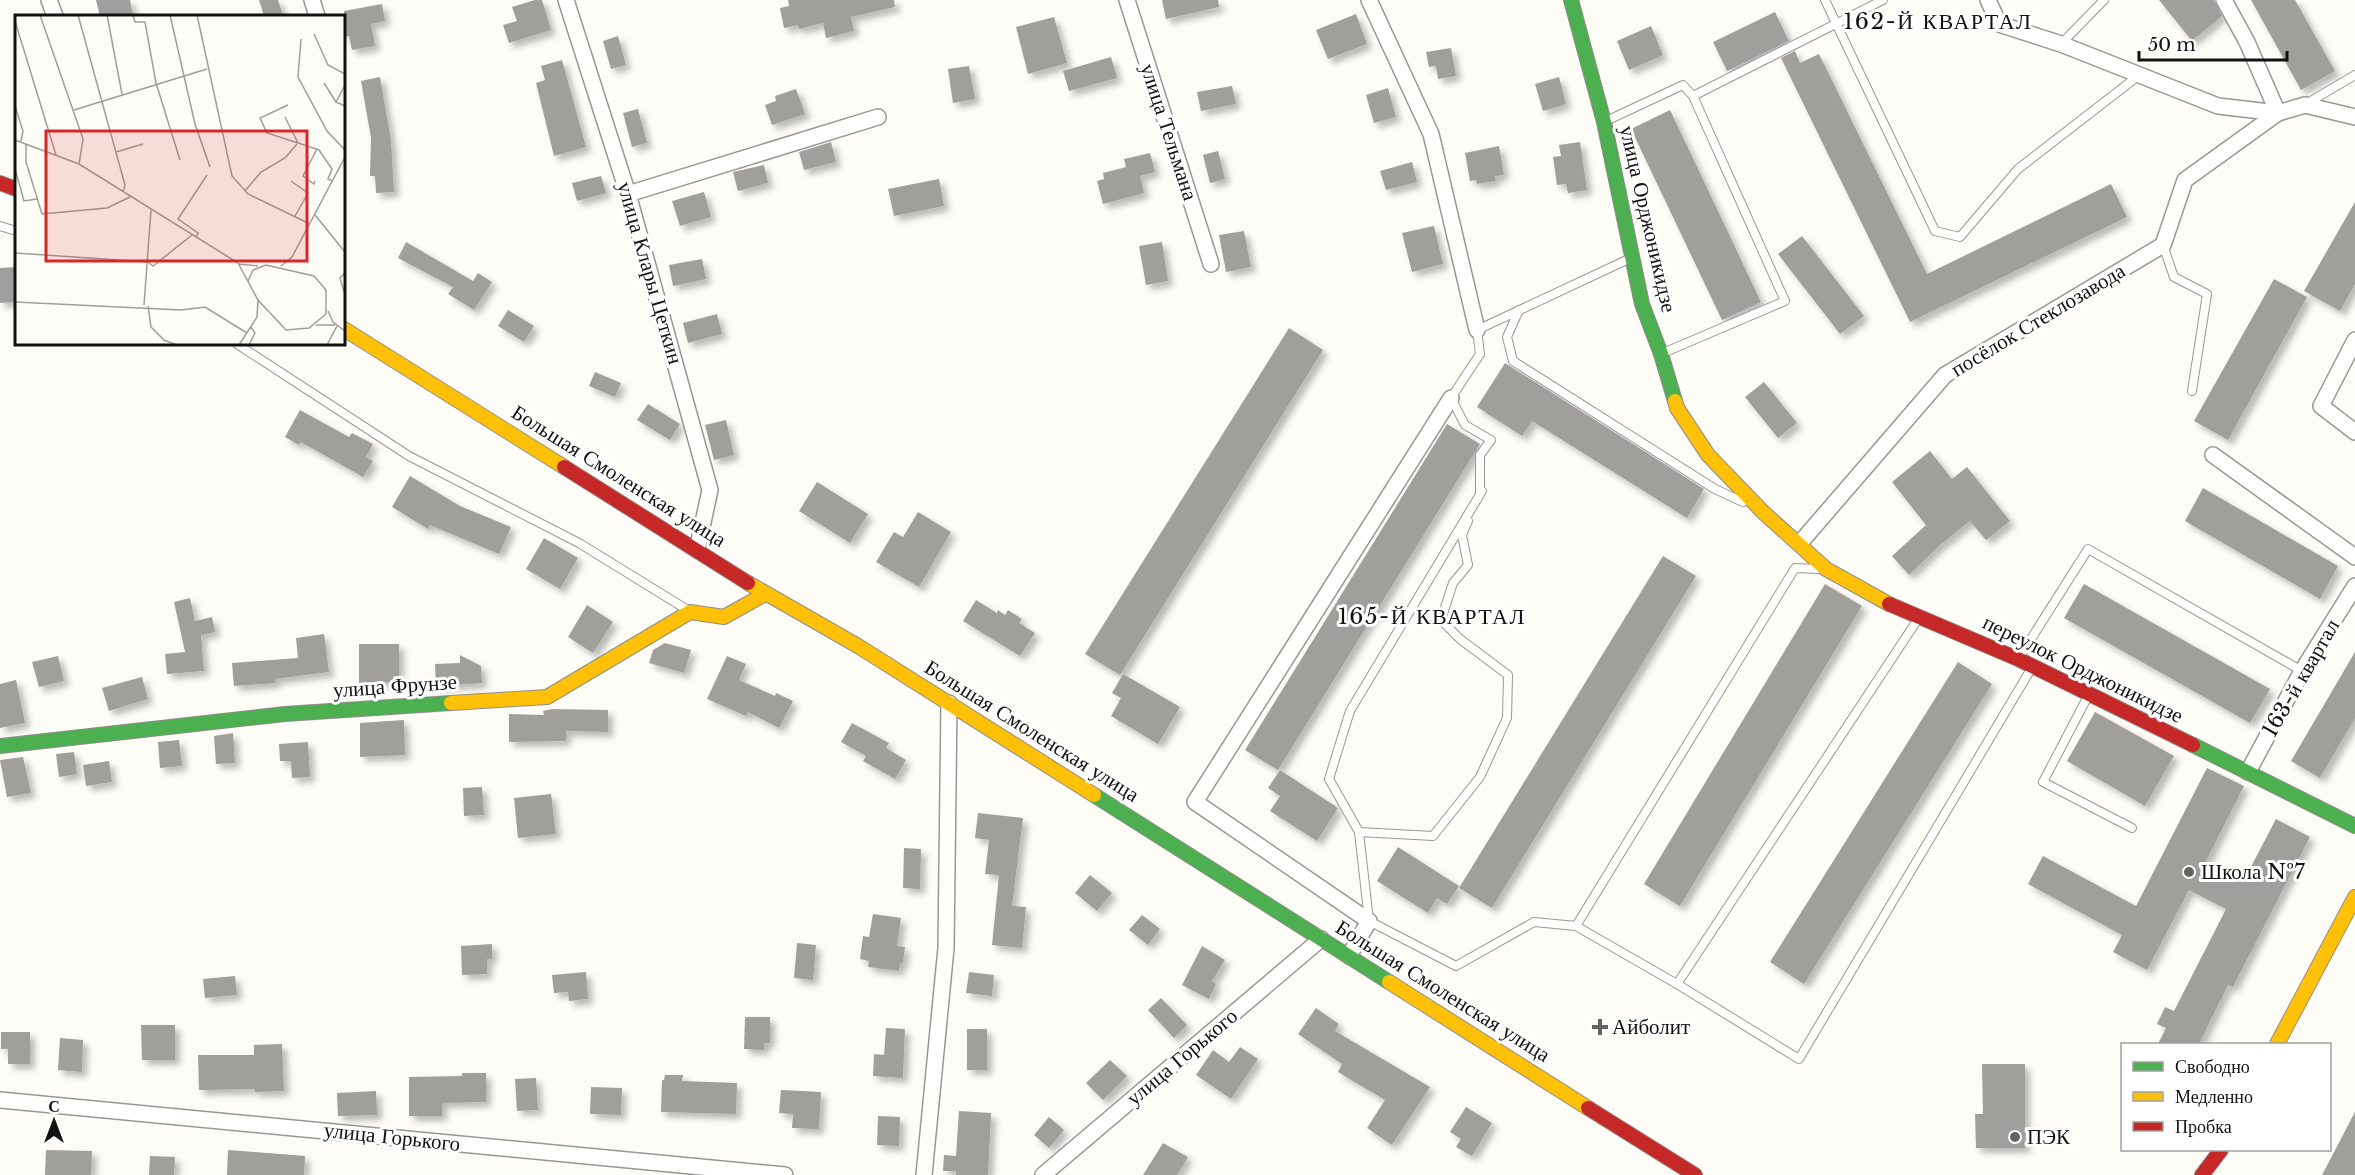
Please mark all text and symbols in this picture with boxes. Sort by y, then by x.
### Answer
district label: 162-Й КВАРТАЛ [1844,8,2032,35]
inset map [15,15,345,345]
scale bar [2139,24,2288,62]
text: 50 m [2148,34,2196,56]
street label: улица Тельмана [1135,60,1204,204]
street label: улица Орджоникидзе [1614,123,1682,315]
street label: улица Клары Цеткин [612,179,688,367]
street label: посёлок Стеклозавода [1946,257,2130,382]
street label: Большая Смоленская улица [507,399,732,553]
district label: 165-Й КВАРТАЛ [1338,603,1526,630]
street label: переулок Орджоникидзе [1979,609,2187,729]
street label: 163-й квартал [2257,615,2345,741]
street label: Большая Смоленская улица [920,654,1145,808]
street label: улица Фрунзе [332,669,458,703]
place label: Школа №7 [2201,859,2305,885]
marker: Школа №7 [2182,865,2196,879]
street label: Большая Смоленская улица [1331,914,1556,1068]
street label: улица Горького [1121,1003,1243,1111]
place label: Айболит [1612,1014,1690,1040]
marker: Айболит [1593,1020,1607,1034]
legend [2121,1043,2331,1151]
text: Свободно [2175,1056,2250,1078]
text: Медленно [2175,1086,2253,1108]
north arrow [24,1091,84,1151]
text: С [48,1096,60,1116]
text: Пробка [2175,1116,2232,1138]
street label: улица Горького [323,1117,461,1157]
place label: ПЭК [2027,1124,2071,1150]
marker: ПЭК [2008,1130,2022,1144]

